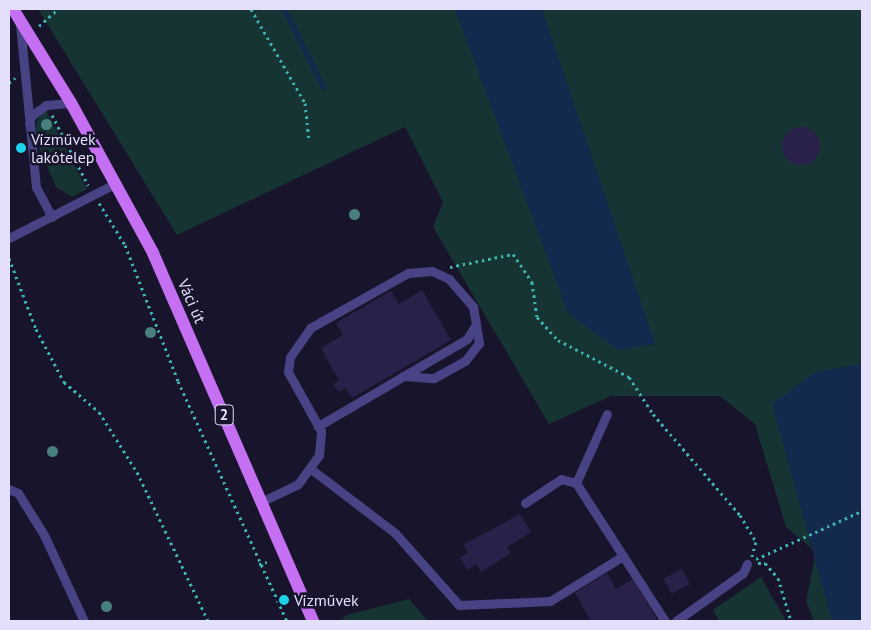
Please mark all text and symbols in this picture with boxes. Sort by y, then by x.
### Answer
place label: Vízművek lakótelep [31,129,96,167]
marker: Vízművek lakótelep [15,142,27,154]
street label: Váci út [174,276,210,326]
road number: 2 [214,402,234,428]
place label: Vízművek [294,590,359,610]
marker: Vízművek [278,594,290,606]

